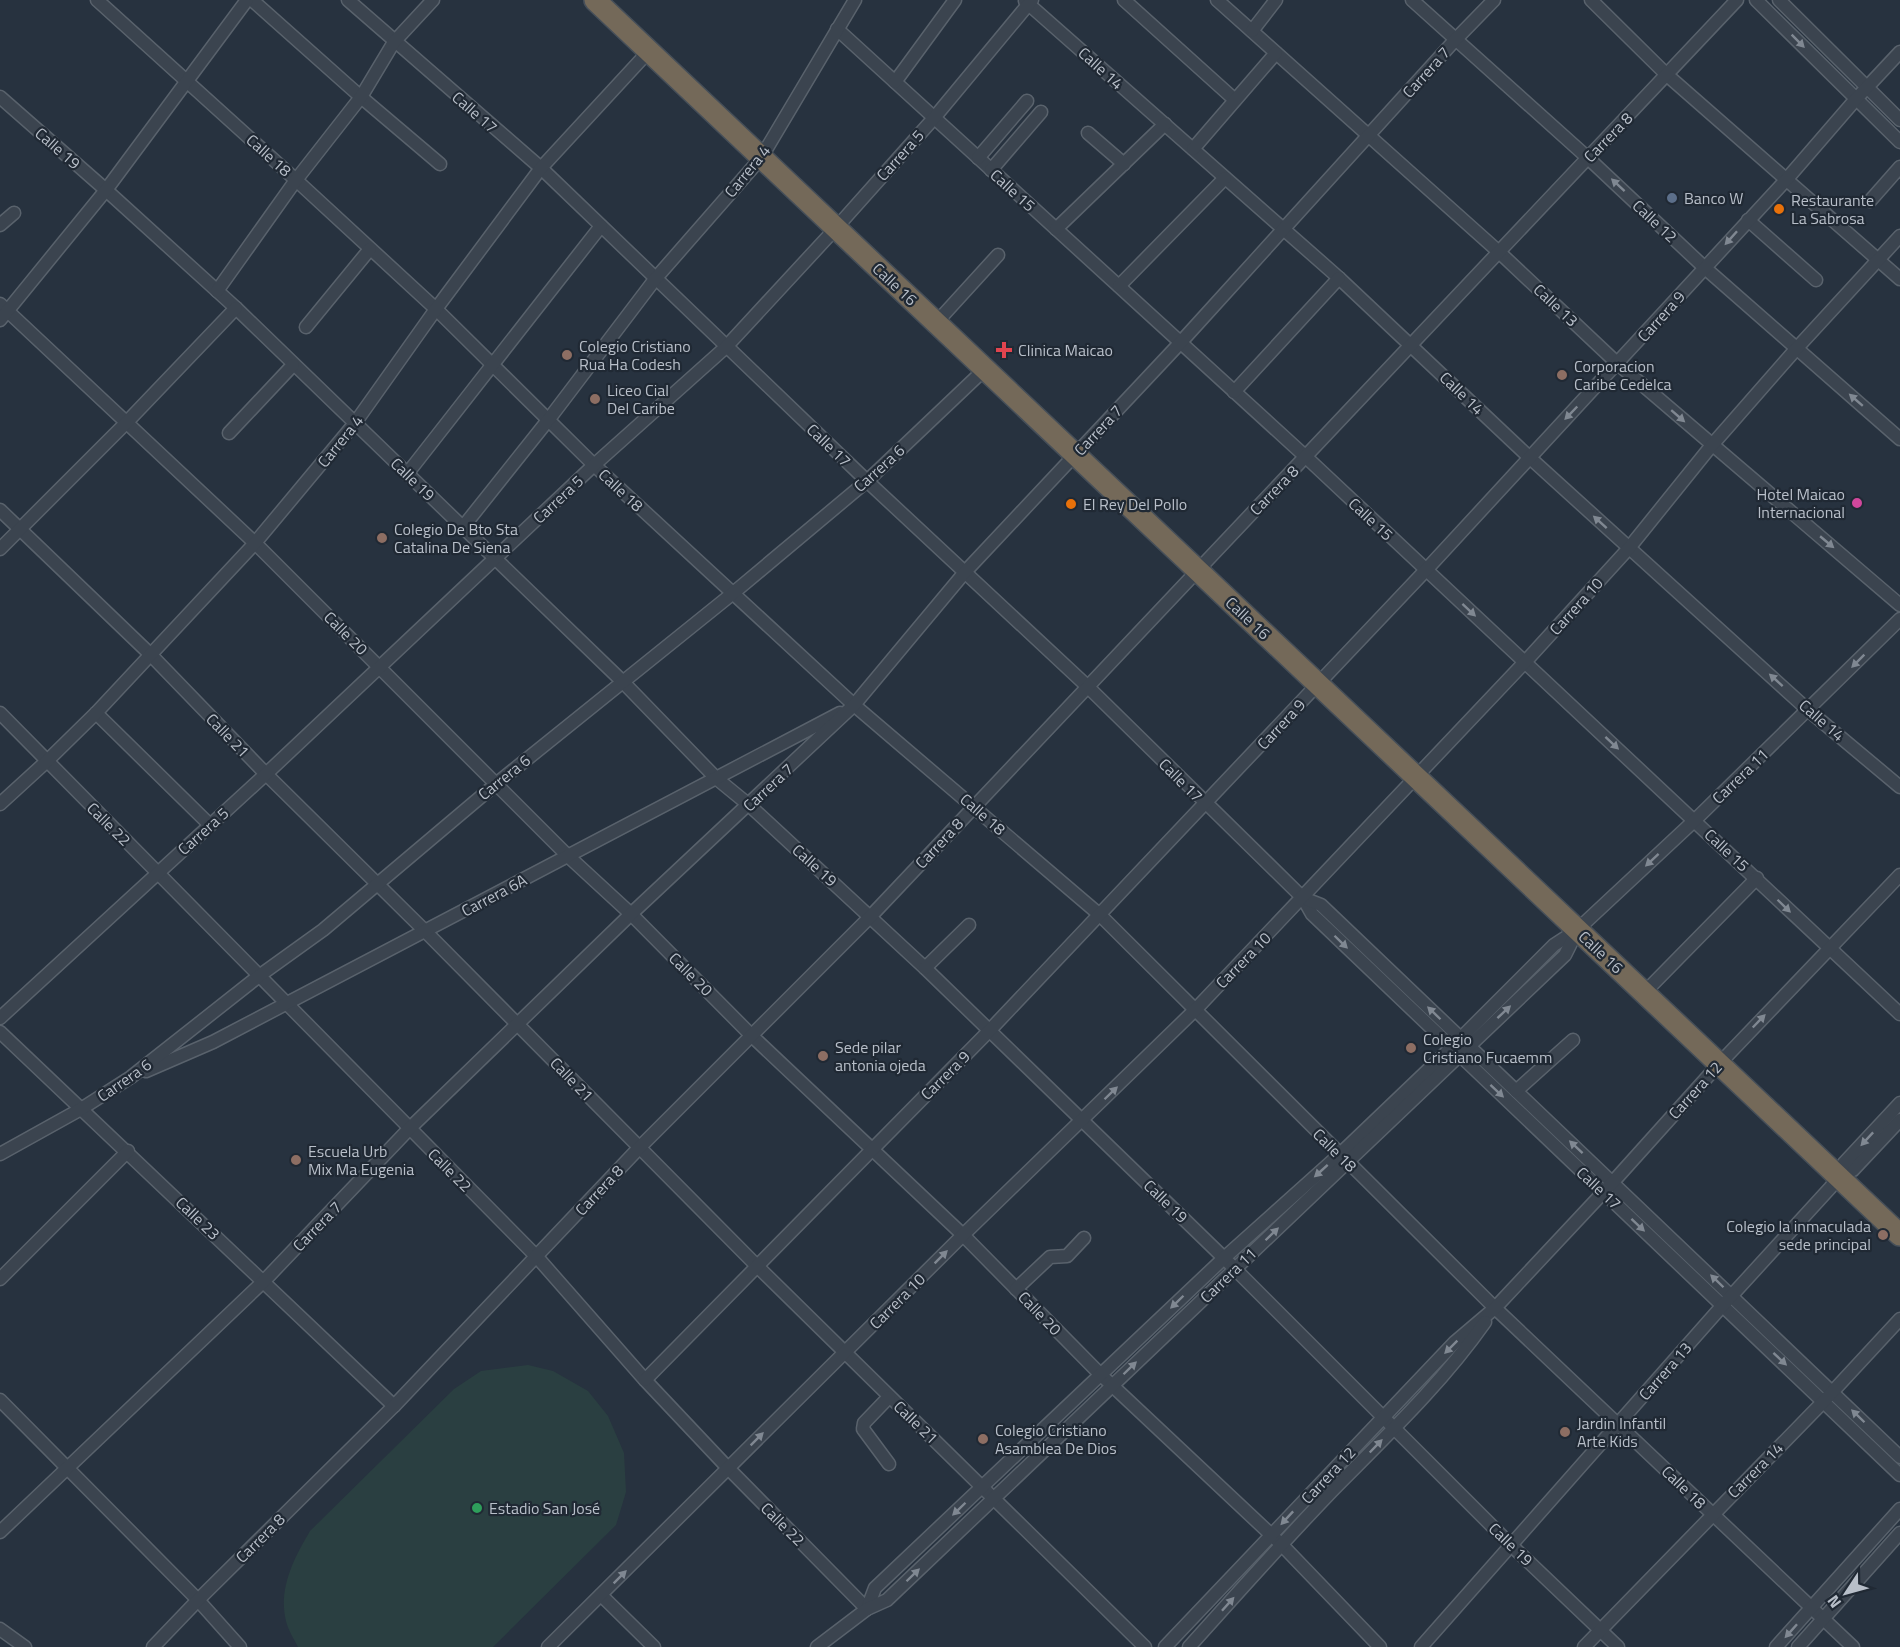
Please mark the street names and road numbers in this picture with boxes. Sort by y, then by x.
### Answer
street label: Calle 14 [1073,41,1129,95]
street label: Carrera 7 [1396,41,1456,103]
street label: Calle 17 [447,85,503,139]
street label: Carrera 8 [1578,106,1638,168]
street label: Calle 19 [30,121,86,175]
street label: Carrera 5 [870,124,930,186]
street label: Calle 18 [241,128,297,182]
street label: Carrera 4 [718,139,776,203]
street label: Calle 15 [985,163,1041,217]
street label: Calle 12 [1627,194,1683,248]
street label: Calle 16 [867,257,923,311]
street label: Calle 13 [1528,278,1584,332]
street label: Carrera 9 [1631,285,1691,347]
street label: Calle 14 [1434,366,1490,420]
street label: Carrera 7 [1068,399,1128,461]
street label: Carrera 4 [311,409,369,473]
street label: Calle 17 [801,418,857,472]
street label: Carrera 6 [848,438,910,498]
street label: Calle 19 [385,452,441,506]
street label: Carrera 8 [1244,459,1304,521]
street label: Calle 18 [593,463,649,517]
street label: Carrera 5 [527,469,589,529]
street label: Calle 15 [1343,492,1399,546]
street label: Carrera 10 [1543,572,1609,640]
street label: Calle 16 [1220,591,1276,645]
street label: Calle 20 [319,606,373,660]
street label: Carrera 9 [1251,693,1311,755]
street label: Calle 14 [1794,693,1850,747]
street label: Calle 21 [201,707,255,763]
street label: Carrera 11 [1706,743,1774,809]
street label: Carrera 6 [472,748,536,806]
street label: Calle 17 [1154,753,1208,807]
street label: Carrera 7 [737,757,799,817]
street label: Calle 18 [955,787,1011,841]
street label: Calle 22 [82,797,136,851]
street label: Carrera 5 [172,801,234,861]
street label: Carrera 8 [909,812,969,874]
street label: Calle 15 [1699,823,1755,877]
street label: Calle 19 [787,838,843,892]
street label: Carrera 6A [457,867,532,922]
street label: Calle 16 [1573,925,1629,979]
street label: Carrera 10 [1210,926,1276,994]
street label: Calle 20 [664,947,718,1001]
street label: Carrera 9 [915,1045,975,1105]
street label: Calle 21 [545,1051,599,1107]
street label: Carrera 6 [92,1052,156,1108]
street label: Carrera 12 [1662,1056,1728,1124]
street label: Calle 18 [1308,1123,1362,1177]
street label: Calle 22 [423,1143,477,1197]
street label: Carrera 8 [569,1159,629,1221]
street label: Calle 17 [1571,1161,1627,1215]
street label: Calle 19 [1138,1174,1194,1228]
street label: Calle 23 [170,1191,226,1245]
street label: Carrera 7 [287,1195,347,1257]
street label: Carrera 11 [1194,1242,1262,1308]
street label: Carrera 10 [864,1267,931,1334]
street label: Calle 20 [1013,1285,1067,1341]
street label: Carrera 13 [1633,1336,1697,1406]
street label: Calle 21 [888,1395,944,1449]
street label: Carrera 14 [1722,1436,1789,1503]
street label: Carrera 12 [1295,1441,1361,1509]
street label: Calle 18 [1656,1460,1712,1514]
street label: Calle 22 [756,1497,810,1551]
street label: Carrera 8 [230,1508,290,1568]
street label: Calle 19 [1483,1517,1539,1571]

